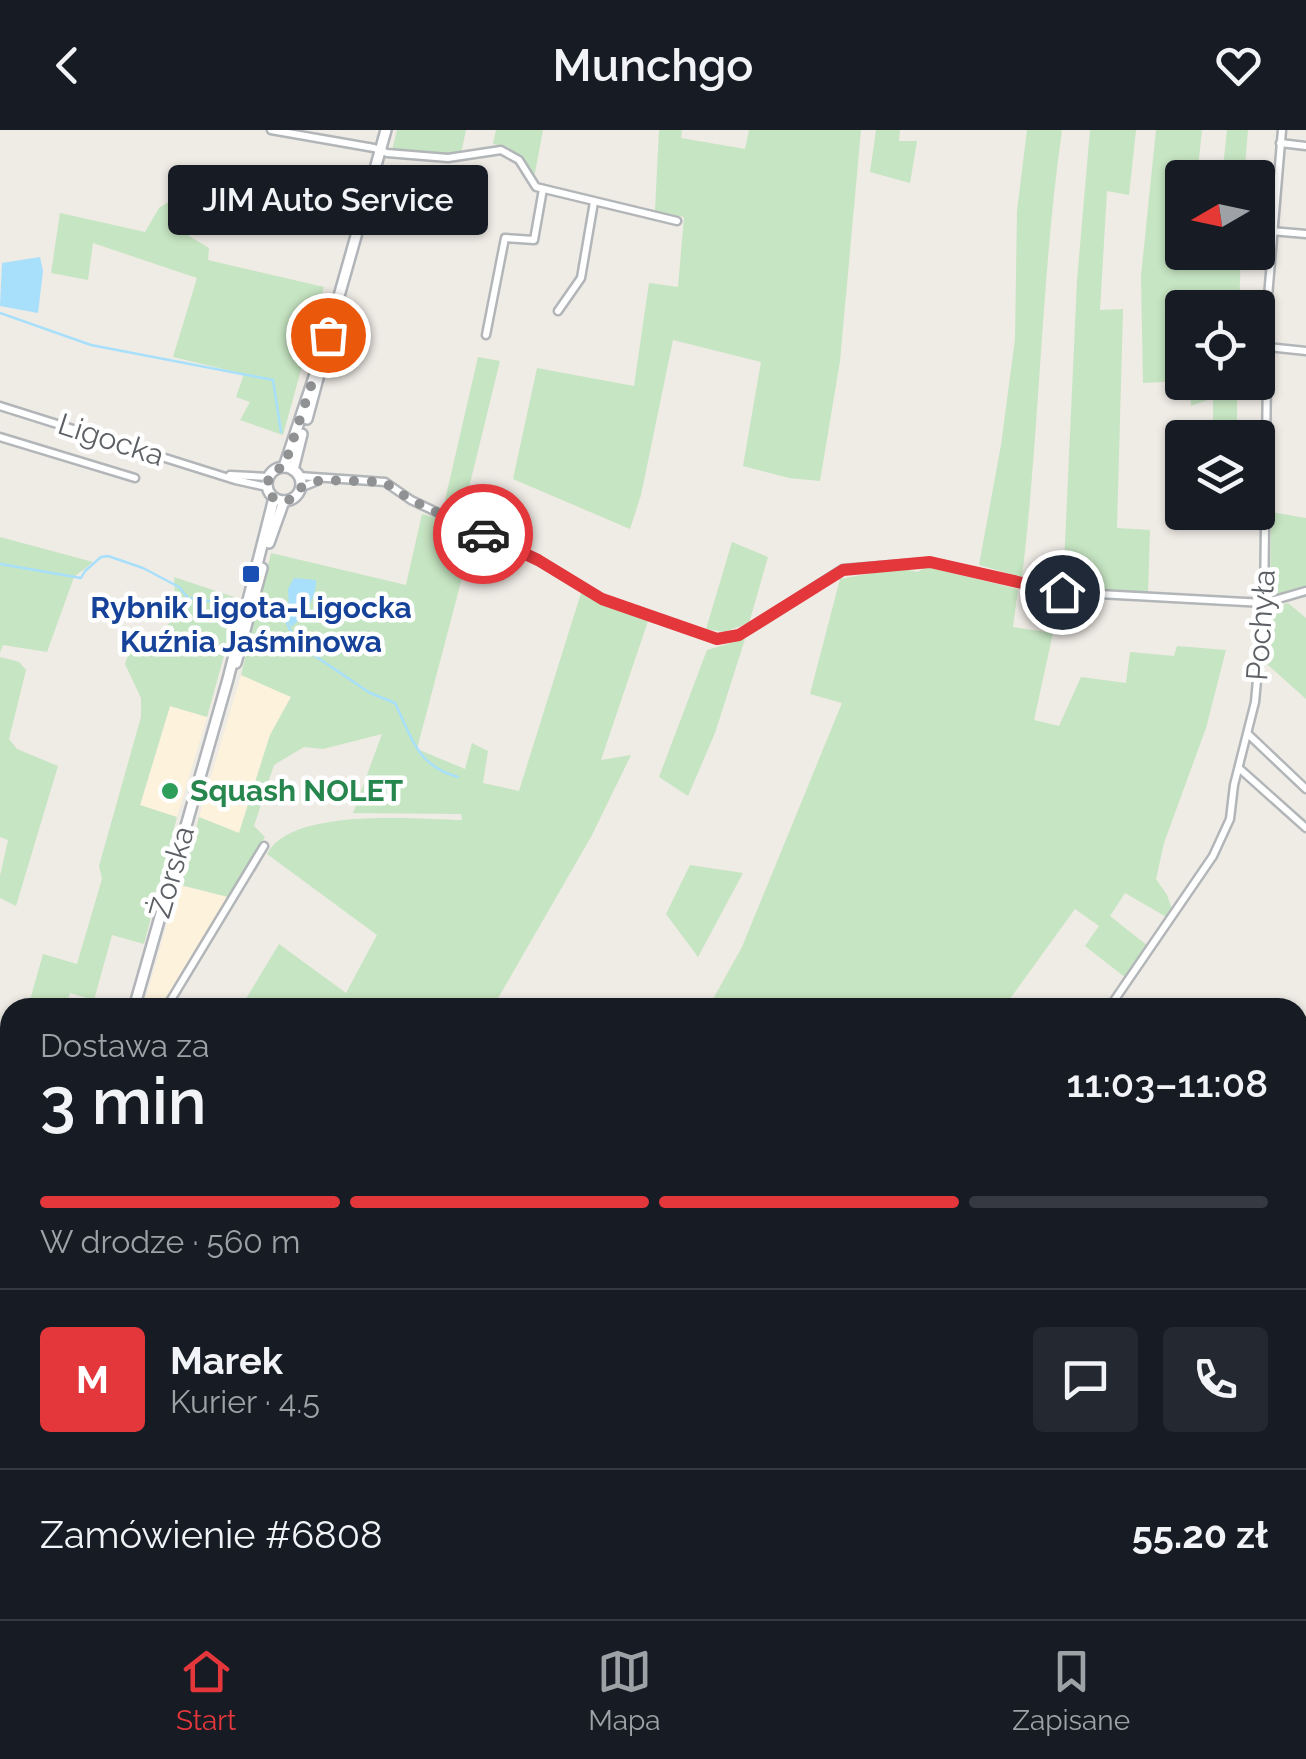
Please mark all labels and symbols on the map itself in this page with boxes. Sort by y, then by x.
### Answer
north arrow [1165,160,1275,270]
callout: JIM Auto Service [168,165,488,235]
pin [286,293,371,378]
street label: Ligocka [54,406,168,473]
courier [433,484,533,584]
pin [1020,550,1105,635]
marker: Rybnik Ligota-Ligocka Kuźnia Jaśminowa [240,563,262,585]
street label: Pochyła [1239,568,1282,682]
place label: Rybnik Ligota-Ligocka Kuźnia Jaśminowa [90,590,412,659]
place label: Squash NOLET [190,773,403,808]
marker: Squash NOLET [159,780,181,802]
street label: Żorska [142,822,201,922]

